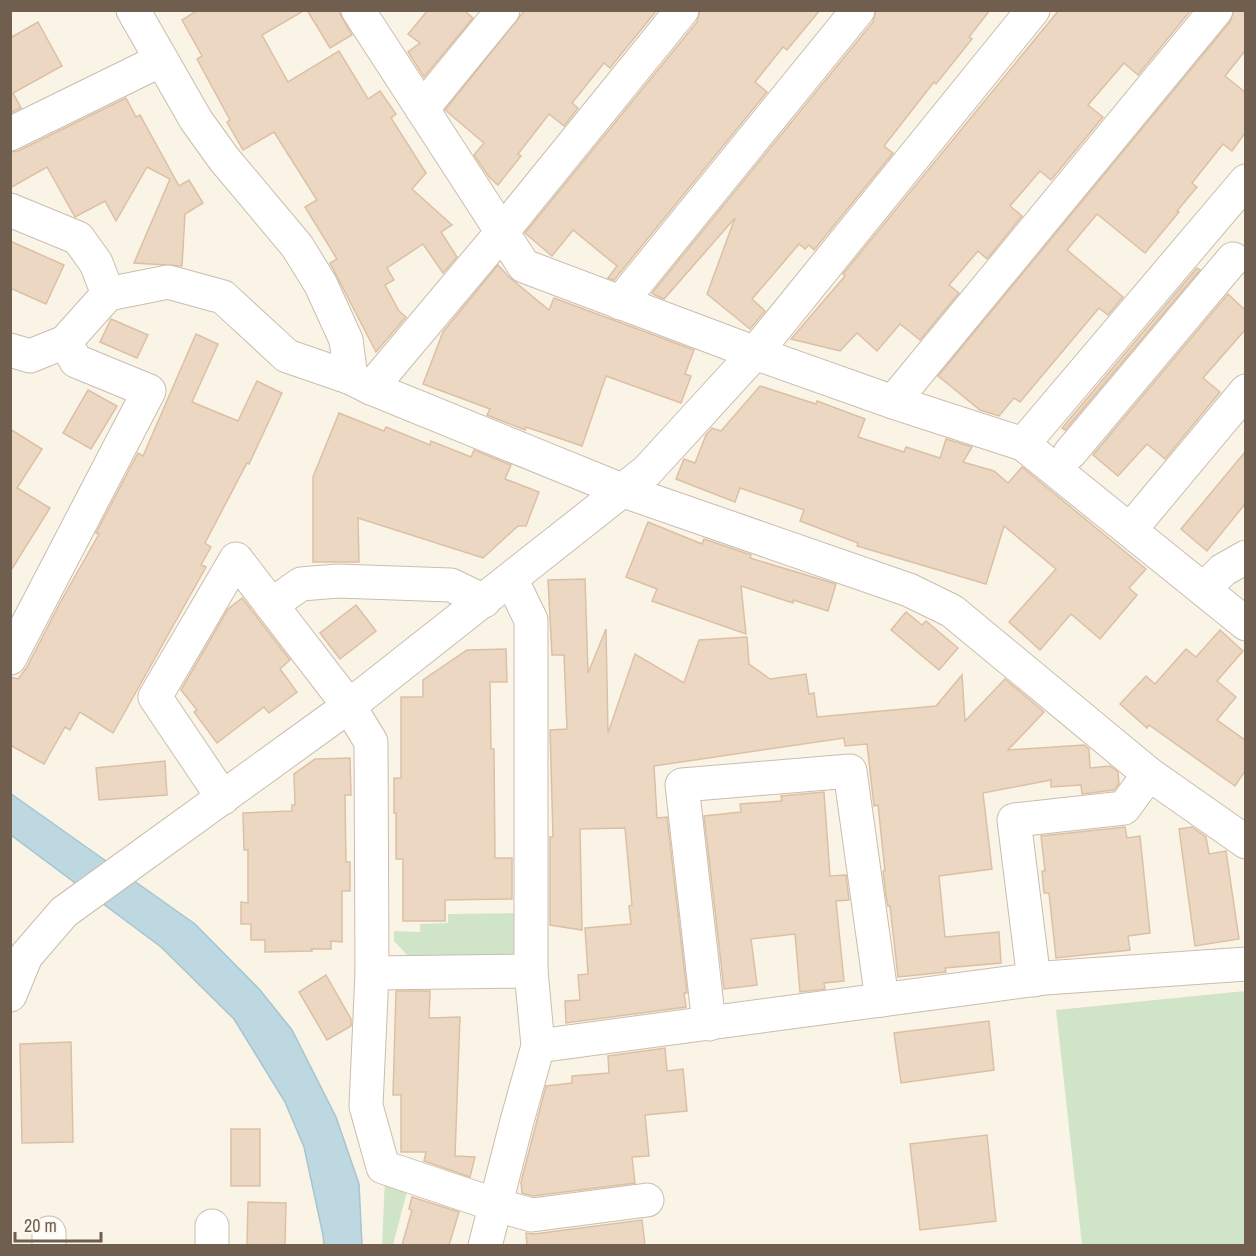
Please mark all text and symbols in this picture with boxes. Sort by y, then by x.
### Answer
scale bar [15,1205,100,1243]
text: 20 m [24,1213,57,1238]

